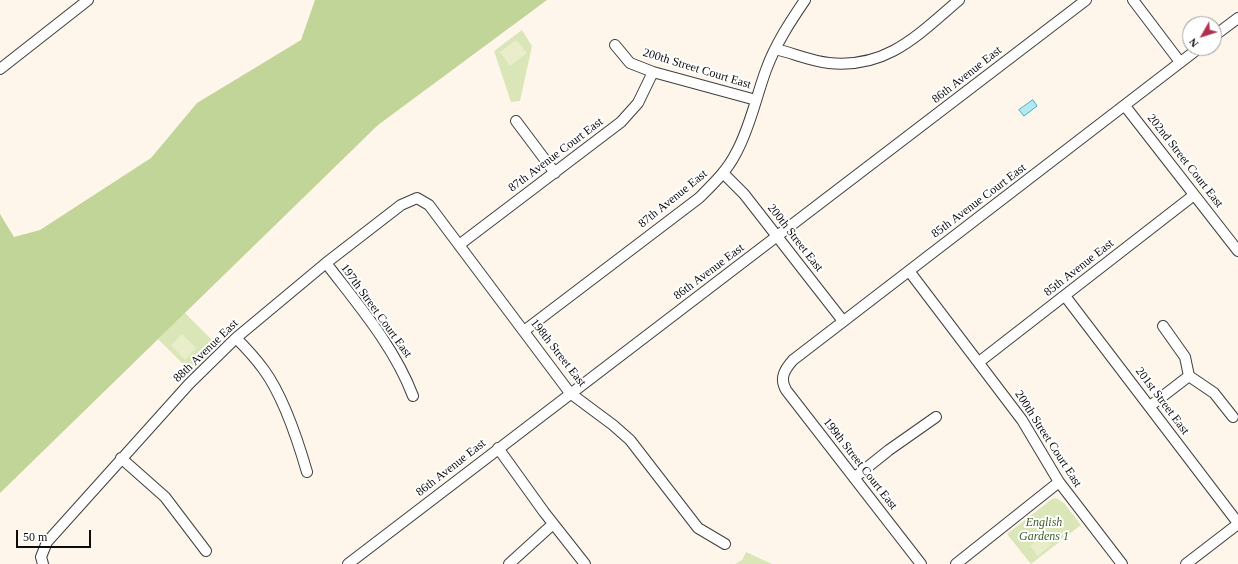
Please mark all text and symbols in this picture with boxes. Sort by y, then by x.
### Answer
north arrow [1182,16,1222,56]
text: N [1186,36,1201,50]
street label: 86th Avenue East [929,43,1005,107]
street label: 200th Street Court East [641,46,753,92]
street label: 202nd Street Court East [1144,111,1226,211]
street label: 87th Avenue Court East [506,115,606,195]
street label: 85th Avenue Court East [929,161,1029,241]
street label: 87th Avenue East [636,167,710,231]
street label: 200th Street East [764,201,826,275]
street label: 85th Avenue East [1041,236,1117,300]
street label: 86th Avenue East [671,241,747,303]
street label: 197th Street Court East [337,261,415,361]
street label: 88th Avenue East [171,316,241,386]
street label: 198th Street East [527,316,589,390]
street label: 201st Street East [1132,364,1192,438]
street label: 200th Street Court East [1011,388,1085,490]
street label: 199th Street Court East [820,415,900,513]
street label: 86th Avenue East [413,436,489,500]
park label: English Gardens 1 [1019,516,1069,544]
scale bar [18,522,93,548]
text: 50 m [23,530,47,544]

